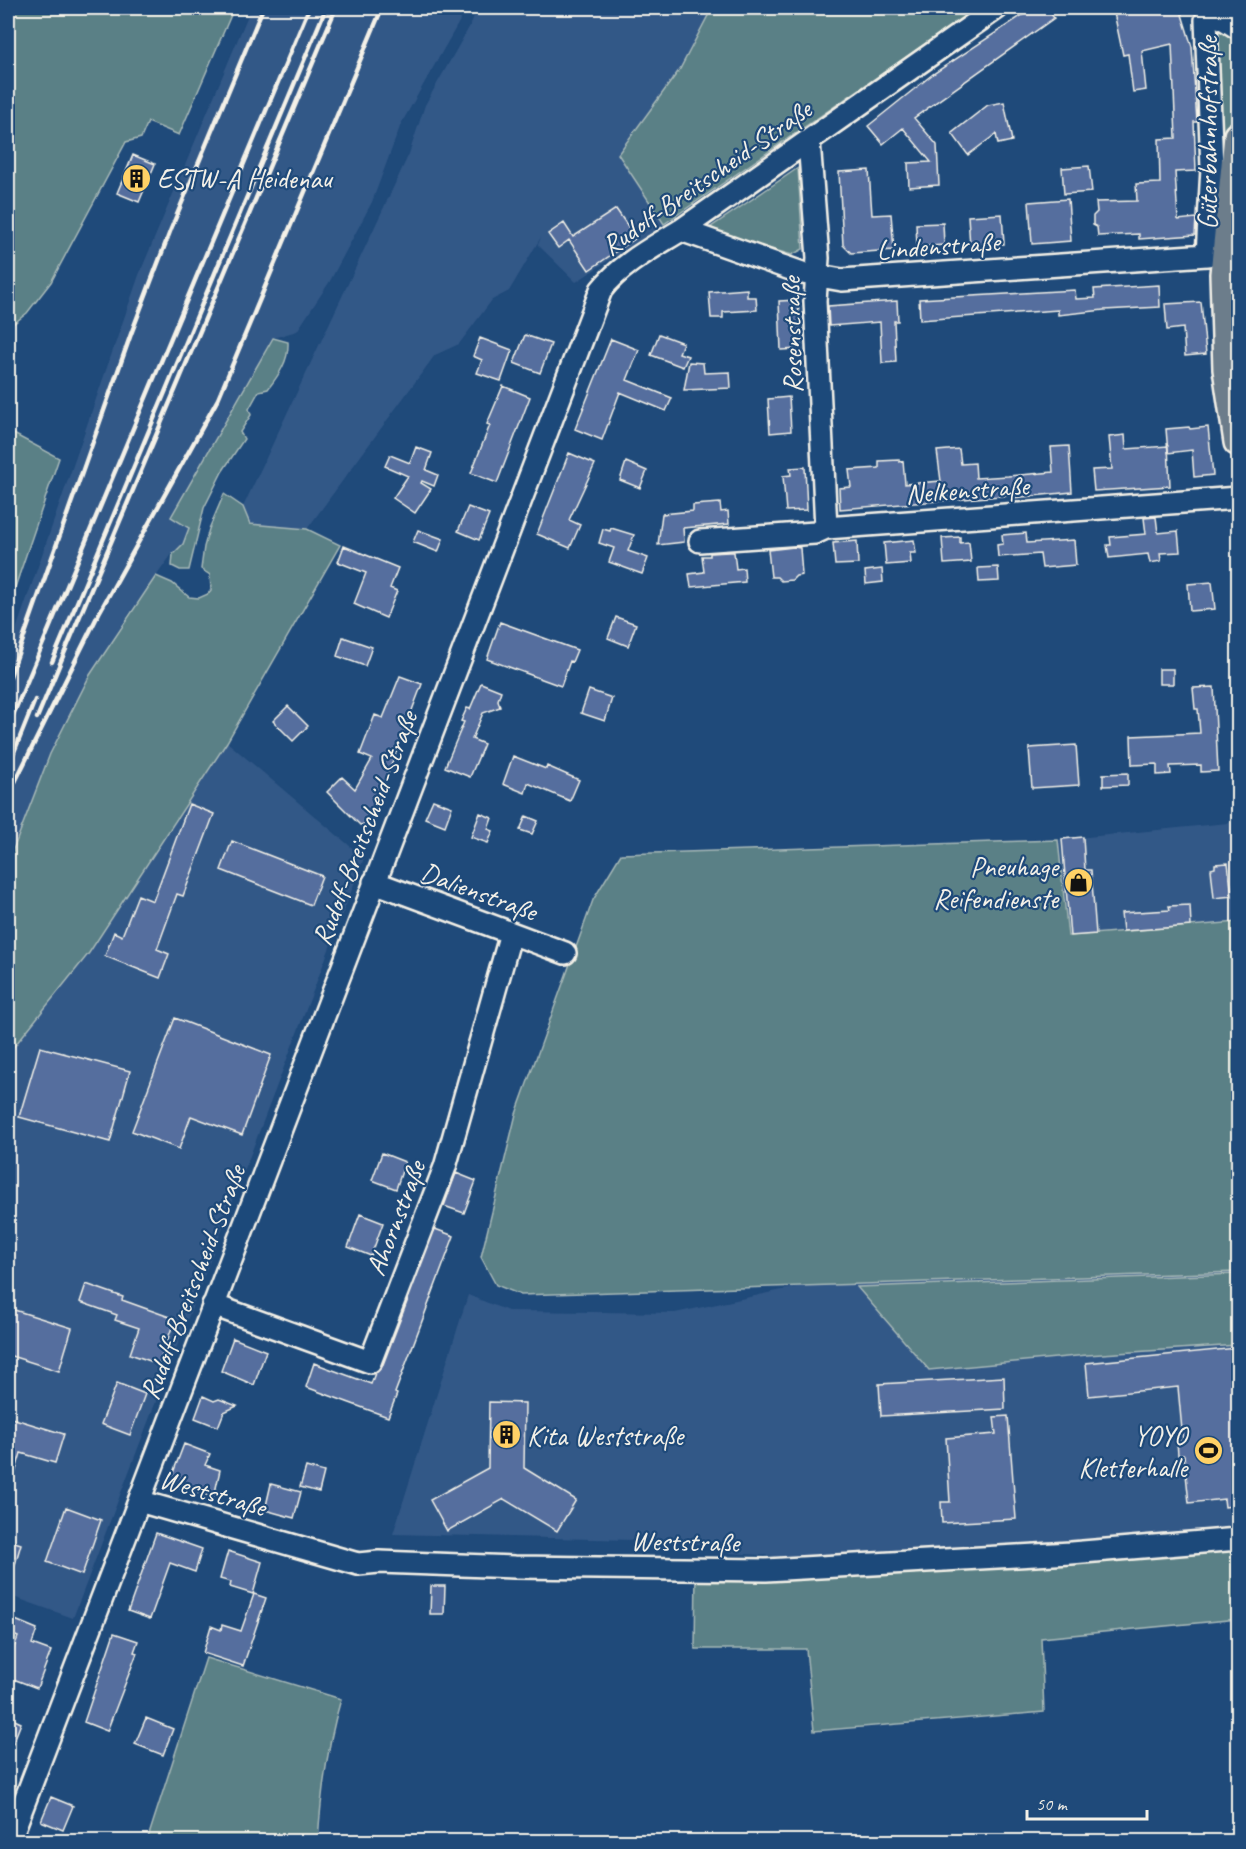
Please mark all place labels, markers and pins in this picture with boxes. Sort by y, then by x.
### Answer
place label: ESTW-A Heidenau [157,161,333,196]
building icon: ESTW-A Heidenau [120,162,152,194]
place label: Pneuhage Reifendienste [933,849,1060,916]
shop icon: Pneuhage Reifendienste [1063,866,1095,898]
place label: Kita Weststraße [527,1418,685,1453]
place label: YOYO Kletterhalle [1078,1418,1190,1485]
building icon: Kita Weststraße [490,1419,522,1451]
sports icon: YOYO Kletterhalle [1192,1435,1224,1467]

